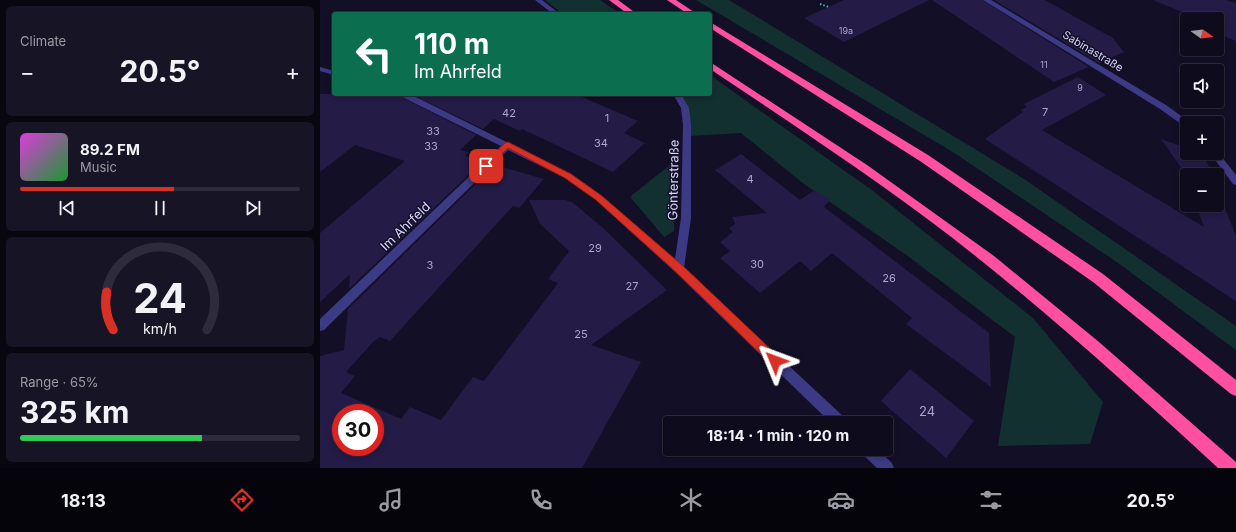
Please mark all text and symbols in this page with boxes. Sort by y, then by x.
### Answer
north arrow [1180,12,1224,56]
map controls [1180,12,1224,212]
house number: 19a [839,25,853,36]
text: 110 m [414,27,489,61]
street label: Sabinastraße [1060,27,1126,75]
icon: left [348,28,400,80]
text: Climate [20,33,66,49]
text: 20.5° [120,53,200,89]
text: − [20,59,35,85]
text: + [285,59,300,85]
house number: 11 [1040,59,1048,70]
text: Im Ahrfeld [414,61,502,82]
button: sound [1180,64,1224,108]
house number: 9 [1077,82,1083,93]
house number: 7 [1042,105,1048,119]
house number: 42 [502,106,516,120]
house number: 1 [605,111,609,125]
button: + [1180,116,1224,160]
house number: 33 [426,124,440,138]
house number: 34 [594,136,608,150]
house number: 33 [424,139,438,153]
text: 89.2 FM [80,140,140,159]
street label: Gönterstraße [664,140,682,220]
pin [469,149,503,183]
icon: arrive [475,155,497,177]
text: Music [80,159,117,175]
button: − [1180,168,1224,212]
house number: 4 [746,172,754,186]
icon: previous [56,197,78,219]
icon: pause [149,197,171,219]
icon: next [242,197,264,219]
street label: Im Ahrfeld [377,198,433,254]
house number: 29 [588,241,602,255]
house number: 30 [750,257,764,271]
house number: 3 [427,258,434,272]
house number: 26 [882,271,896,285]
text: 24 [133,273,187,323]
house number: 27 [626,279,638,293]
text: km/h [143,319,177,336]
house number: 25 [574,327,588,341]
position arrow [754,340,796,382]
text: Range · 65% [20,374,99,390]
text: 325 km [20,394,129,430]
house number: 24 [919,403,935,419]
speed limit sign: 30 [332,404,384,456]
text: 18:14 · 1 min · 120 m [707,426,849,445]
icon: directions [228,486,256,514]
icon: music [377,486,405,514]
icon: phone [527,486,555,514]
icon: climate [677,486,705,514]
icon: car [827,486,855,514]
icon: filters [977,486,1005,514]
text: 18:13 [61,490,106,511]
text: 20.5° [1126,490,1175,511]

